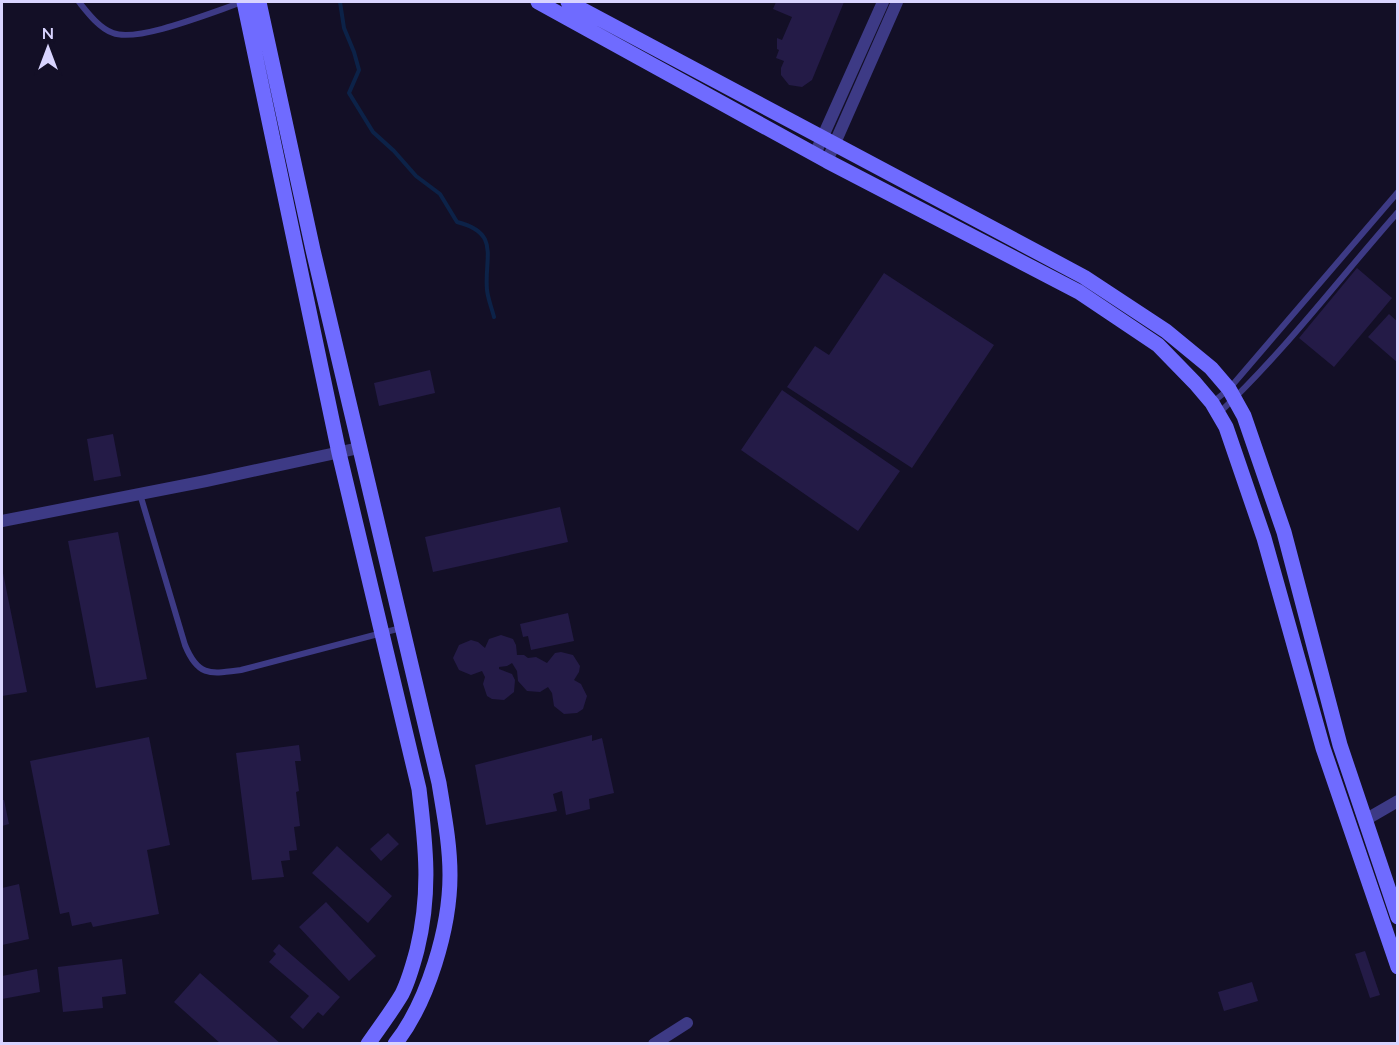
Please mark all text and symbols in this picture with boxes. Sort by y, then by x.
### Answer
north arrow [18,18,78,78]
text: N [42,23,54,42]

